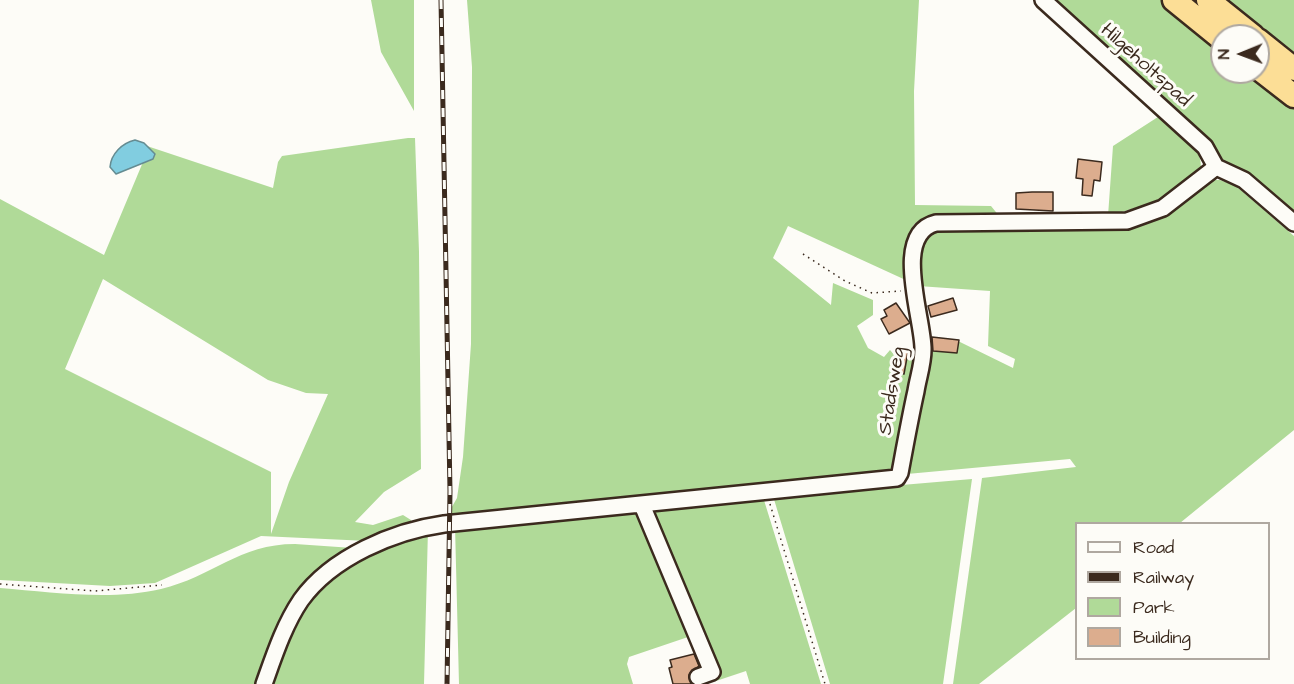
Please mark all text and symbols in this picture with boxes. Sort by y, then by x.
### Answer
street label: Hilgeholtspad [1095,19,1195,113]
north arrow [1210,24,1270,84]
text: N [1213,49,1235,59]
street label: Stadsweg [874,345,912,437]
legend [1075,522,1270,660]
text: Road [1133,535,1174,560]
text: Railway [1133,565,1194,590]
text: Park [1133,595,1175,620]
text: Building [1133,625,1191,650]

